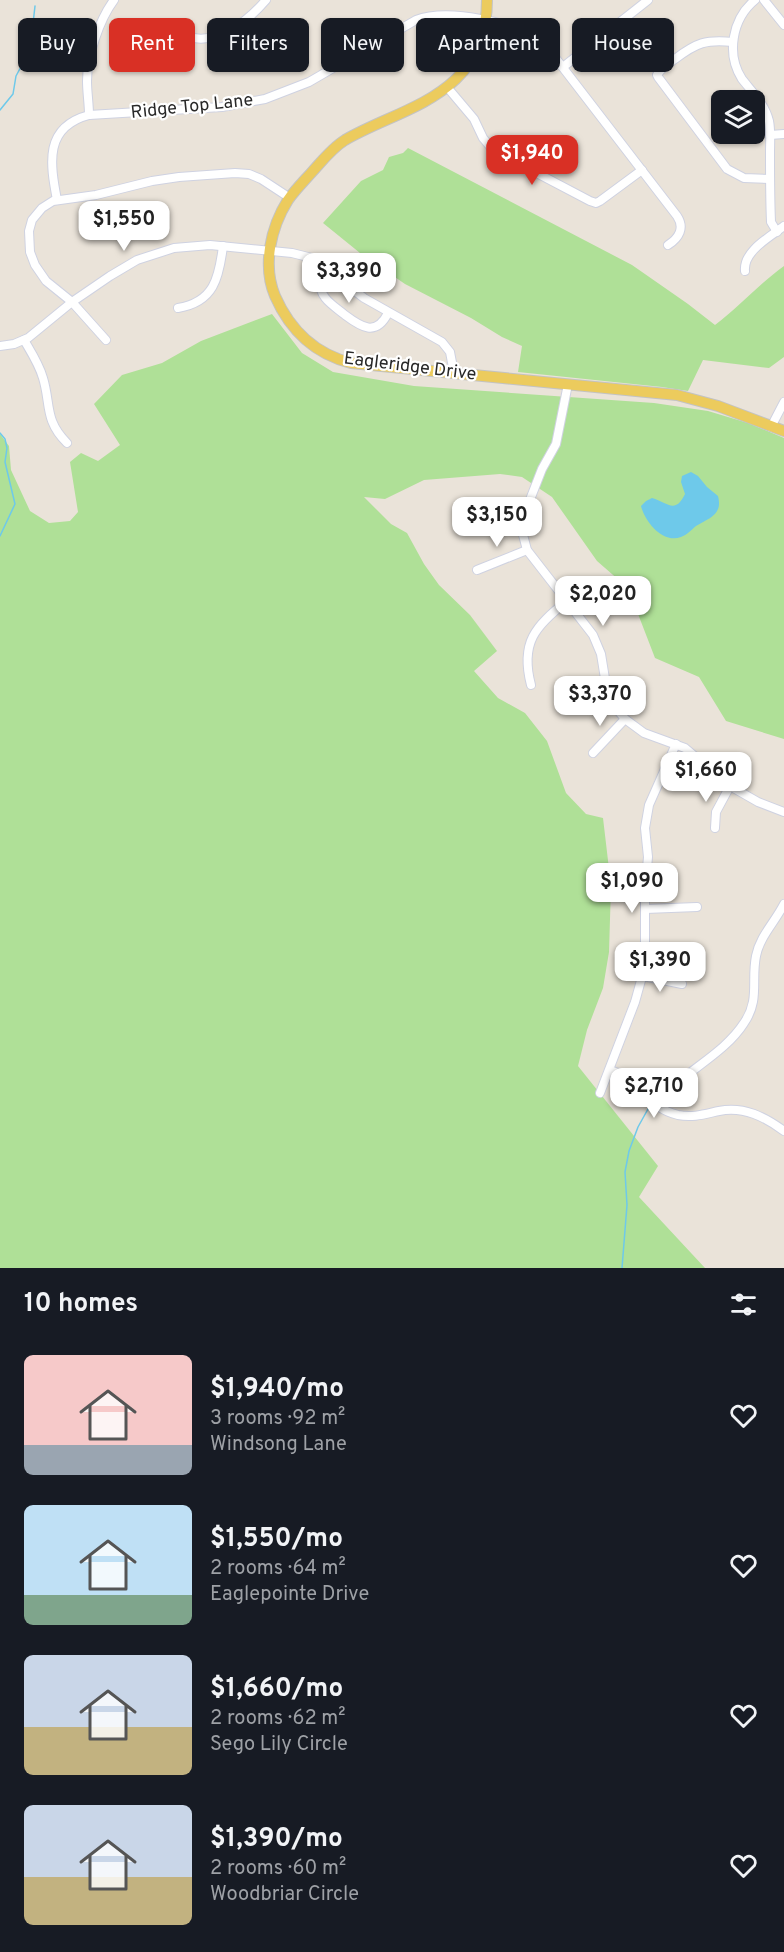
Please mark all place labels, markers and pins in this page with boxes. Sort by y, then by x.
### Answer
pin: $1,940 [483,135,581,186]
pin: $1,550 [75,201,173,252]
pin: $3,390 [300,253,398,304]
pin: $3,150 [448,497,546,548]
pin: $2,020 [554,576,652,627]
pin: $3,370 [551,676,649,727]
pin: $1,660 [657,752,755,803]
pin: $1,090 [583,863,681,914]
pin: $1,390 [611,942,709,993]
pin: $2,710 [605,1068,703,1119]

